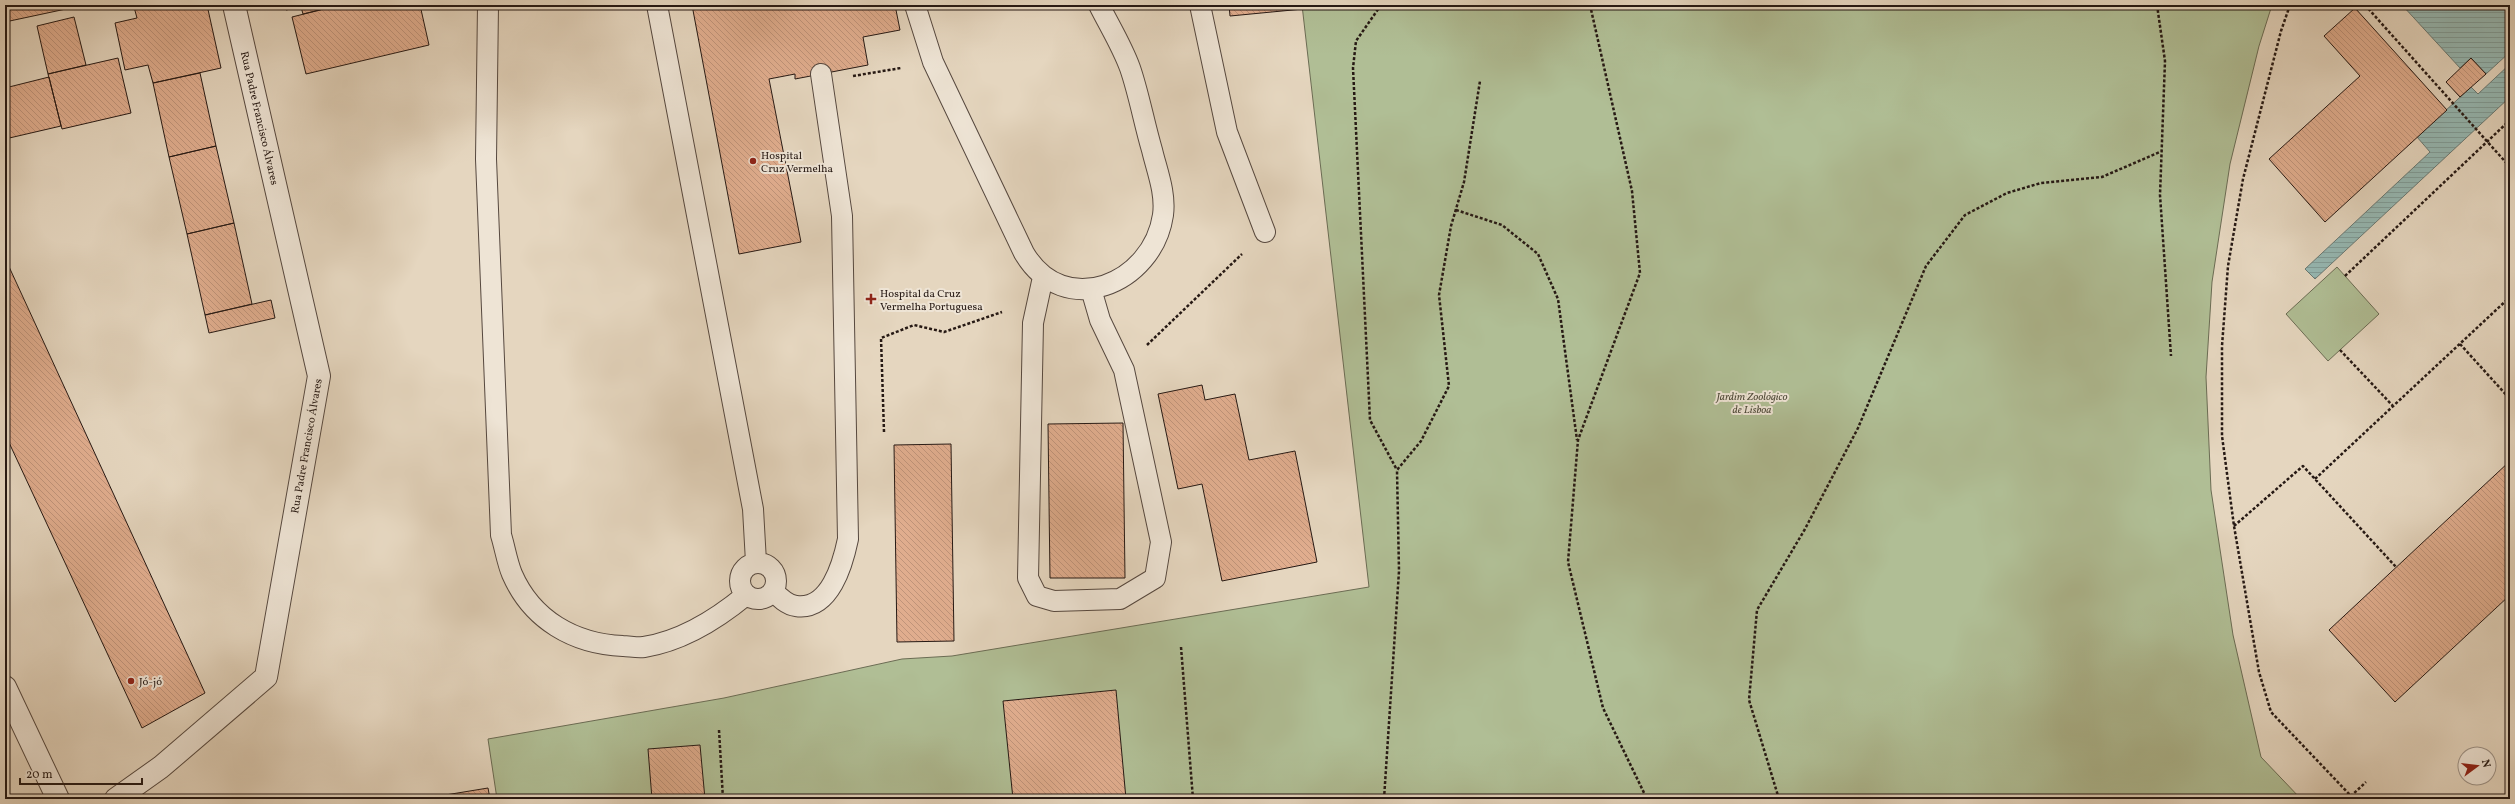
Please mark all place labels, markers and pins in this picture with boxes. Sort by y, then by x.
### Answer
place label: Hospital Cruz Vermelha [761,149,833,177]
marker: Hospital Cruz Vermelha [748,156,758,166]
place label: Hospital da Cruz Vermelha Portuguesa [880,287,983,315]
marker: Hospital da Cruz Vermelha Portuguesa [865,293,877,305]
place label: Jó-jó [139,675,162,690]
marker: Jó-jó [126,676,136,686]

